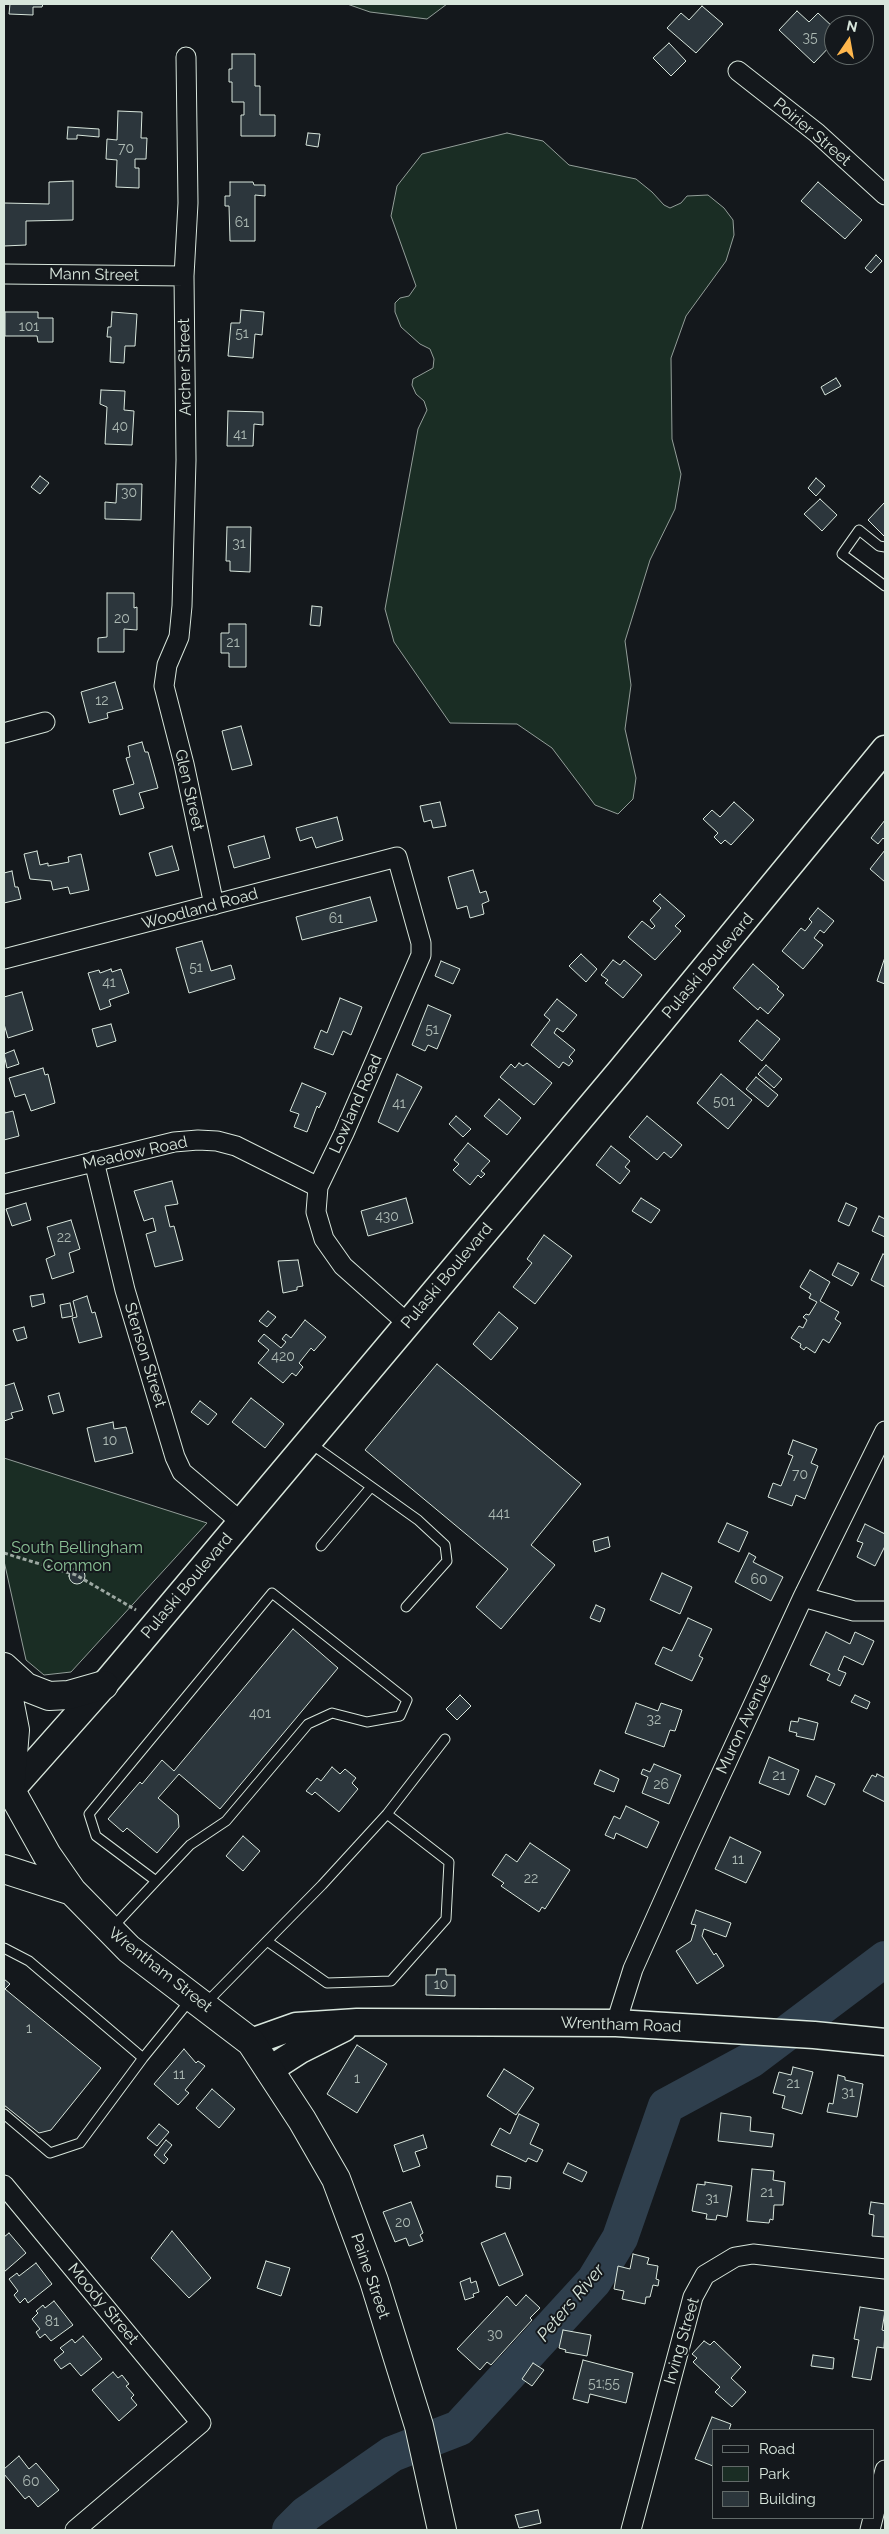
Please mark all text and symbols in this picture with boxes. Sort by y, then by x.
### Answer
north arrow [824,15,874,65]
text: N [845,17,859,35]
house number: 35 [802,30,818,46]
street label: Poirier Street [769,94,855,170]
house number: 70 [118,141,134,157]
house number: 61 [235,215,249,231]
street label: Mann Street [49,265,139,285]
street label: Archer Street [175,318,195,416]
house number: 101 [19,319,39,335]
house number: 51 [235,326,249,342]
house number: 40 [112,419,128,435]
house number: 41 [233,427,247,443]
house number: 30 [121,485,137,501]
house number: 31 [232,536,246,552]
house number: 20 [114,611,130,627]
house number: 21 [226,635,240,651]
house number: 12 [95,693,109,709]
street label: Glen Street [170,747,208,833]
street label: Woodland Road [140,884,260,934]
street label: Pulaski Boulevard [658,909,758,1023]
house number: 61 [329,911,343,927]
house number: 51 [189,960,203,976]
house number: 41 [102,975,116,991]
house number: 51 [425,1022,439,1038]
street label: Lowland Road [326,1052,386,1156]
house number: 501 [713,1094,735,1110]
house number: 41 [392,1096,406,1112]
street label: Meadow Road [81,1133,189,1173]
house number: 430 [375,1209,399,1225]
street label: Pulaski Boulevard [397,1219,497,1333]
house number: 22 [57,1230,71,1246]
street label: Stenson Street [120,1300,170,1410]
house number: 420 [271,1349,295,1365]
house number: 10 [103,1433,117,1449]
house number: 70 [792,1467,808,1483]
house number: 441 [488,1506,510,1522]
street label: Pulaski Boulevard [137,1529,237,1643]
park label: South Bellingham Common [11,1538,143,1576]
house number: 60 [750,1572,768,1588]
street label: Muron Avenue [712,1671,776,1777]
house number: 401 [249,1706,271,1722]
house number: 32 [647,1712,661,1728]
house number: 21 [772,1768,786,1784]
house number: 26 [653,1777,669,1793]
house number: 11 [732,1852,744,1868]
house number: 22 [524,1871,538,1887]
street label: Wrentham Street [104,1923,216,2017]
house number: 10 [434,1977,448,1993]
street label: Wrentham Road [560,2013,682,2037]
house number: 1 [26,2021,32,2037]
house number: 11 [173,2067,185,2083]
house number: 1 [354,2071,360,2087]
house number: 21 [786,2076,800,2092]
house number: 31 [841,2085,855,2101]
house number: 21 [760,2185,774,2201]
house number: 31 [705,2191,719,2207]
house number: 20 [395,2215,411,2231]
street label: Paine Street [346,2231,394,2321]
street label: Moody Street [64,2260,142,2348]
water label: Peters River [532,2260,610,2346]
street label: Irving Street [660,2295,704,2387]
house number: 81 [45,2314,59,2330]
house number: 30 [487,2327,503,2343]
house number: 51;55 [588,2376,620,2392]
legend [712,2429,874,2519]
text: Road [759,2440,795,2458]
text: Park [759,2465,790,2483]
house number: 60 [22,2474,40,2490]
text: Building [759,2490,816,2508]

